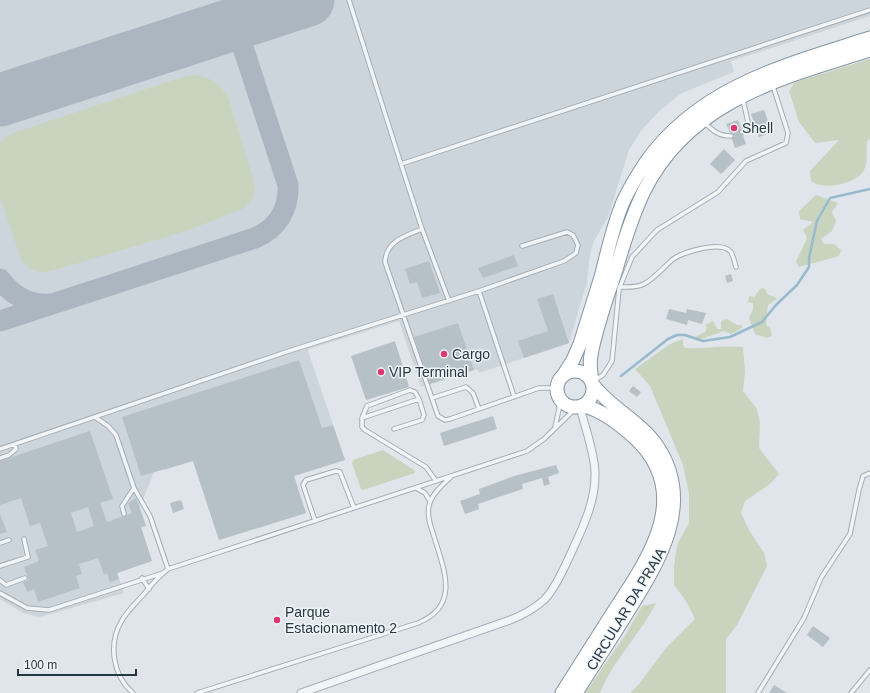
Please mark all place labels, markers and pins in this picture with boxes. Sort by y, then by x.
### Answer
place label: Shell [742,120,773,136]
marker: Shell [729,123,739,133]
place label: Cargo [452,346,490,362]
marker: Cargo [439,349,449,359]
place label: VIP Terminal [389,364,468,380]
marker: VIP Terminal [376,367,386,377]
place label: Parque Estacionamento 2 [285,604,397,636]
marker: Parque Estacionamento 2 [272,615,282,625]

